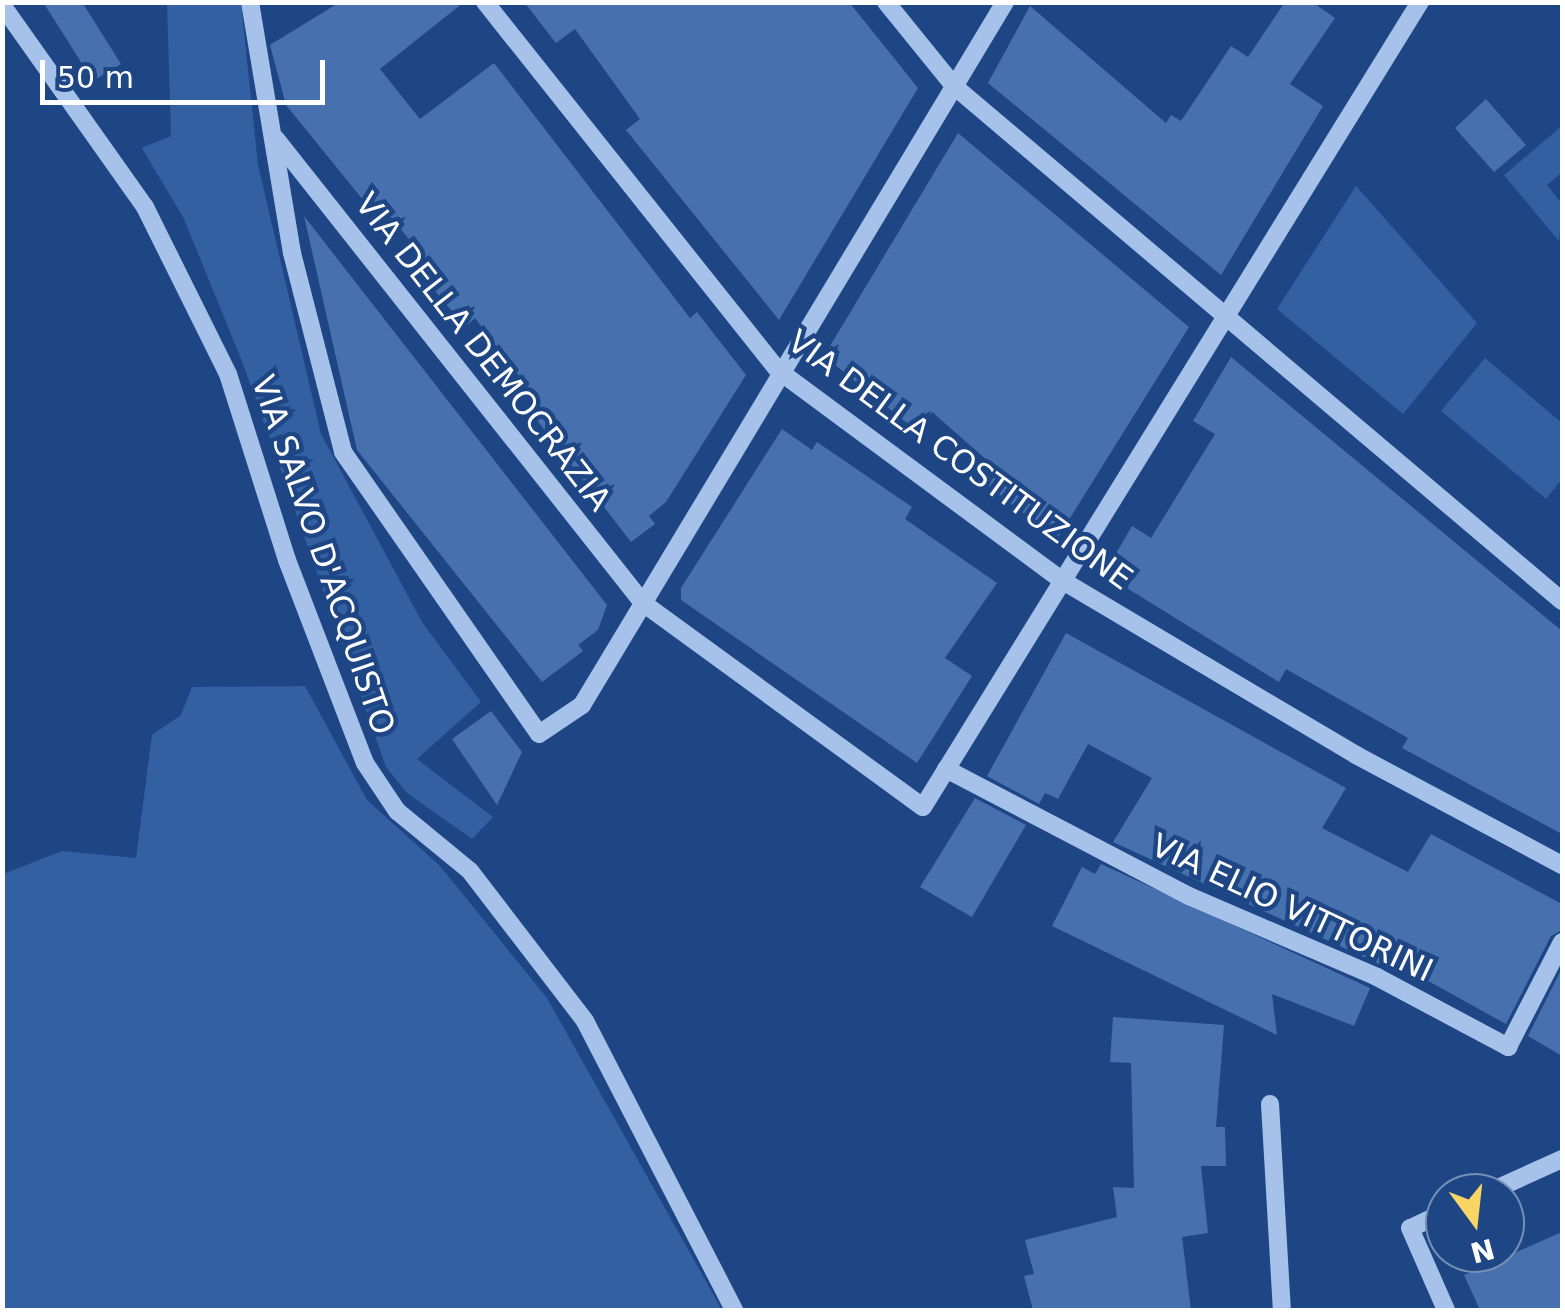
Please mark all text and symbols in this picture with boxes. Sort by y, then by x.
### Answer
scale bar [45,40,330,102]
text: 50 m [57,60,134,95]
street label: VIA DELLA DEMOCRAZIA [347,185,619,519]
street label: VIA DELLA COSTITUZIONE [780,322,1140,598]
street label: VIA SALVO D'ACQUISTO [243,370,403,740]
street label: VIA ELIO VITTORINI [1145,826,1439,990]
north arrow [1425,1173,1525,1273]
text: N [1467,1232,1498,1269]

